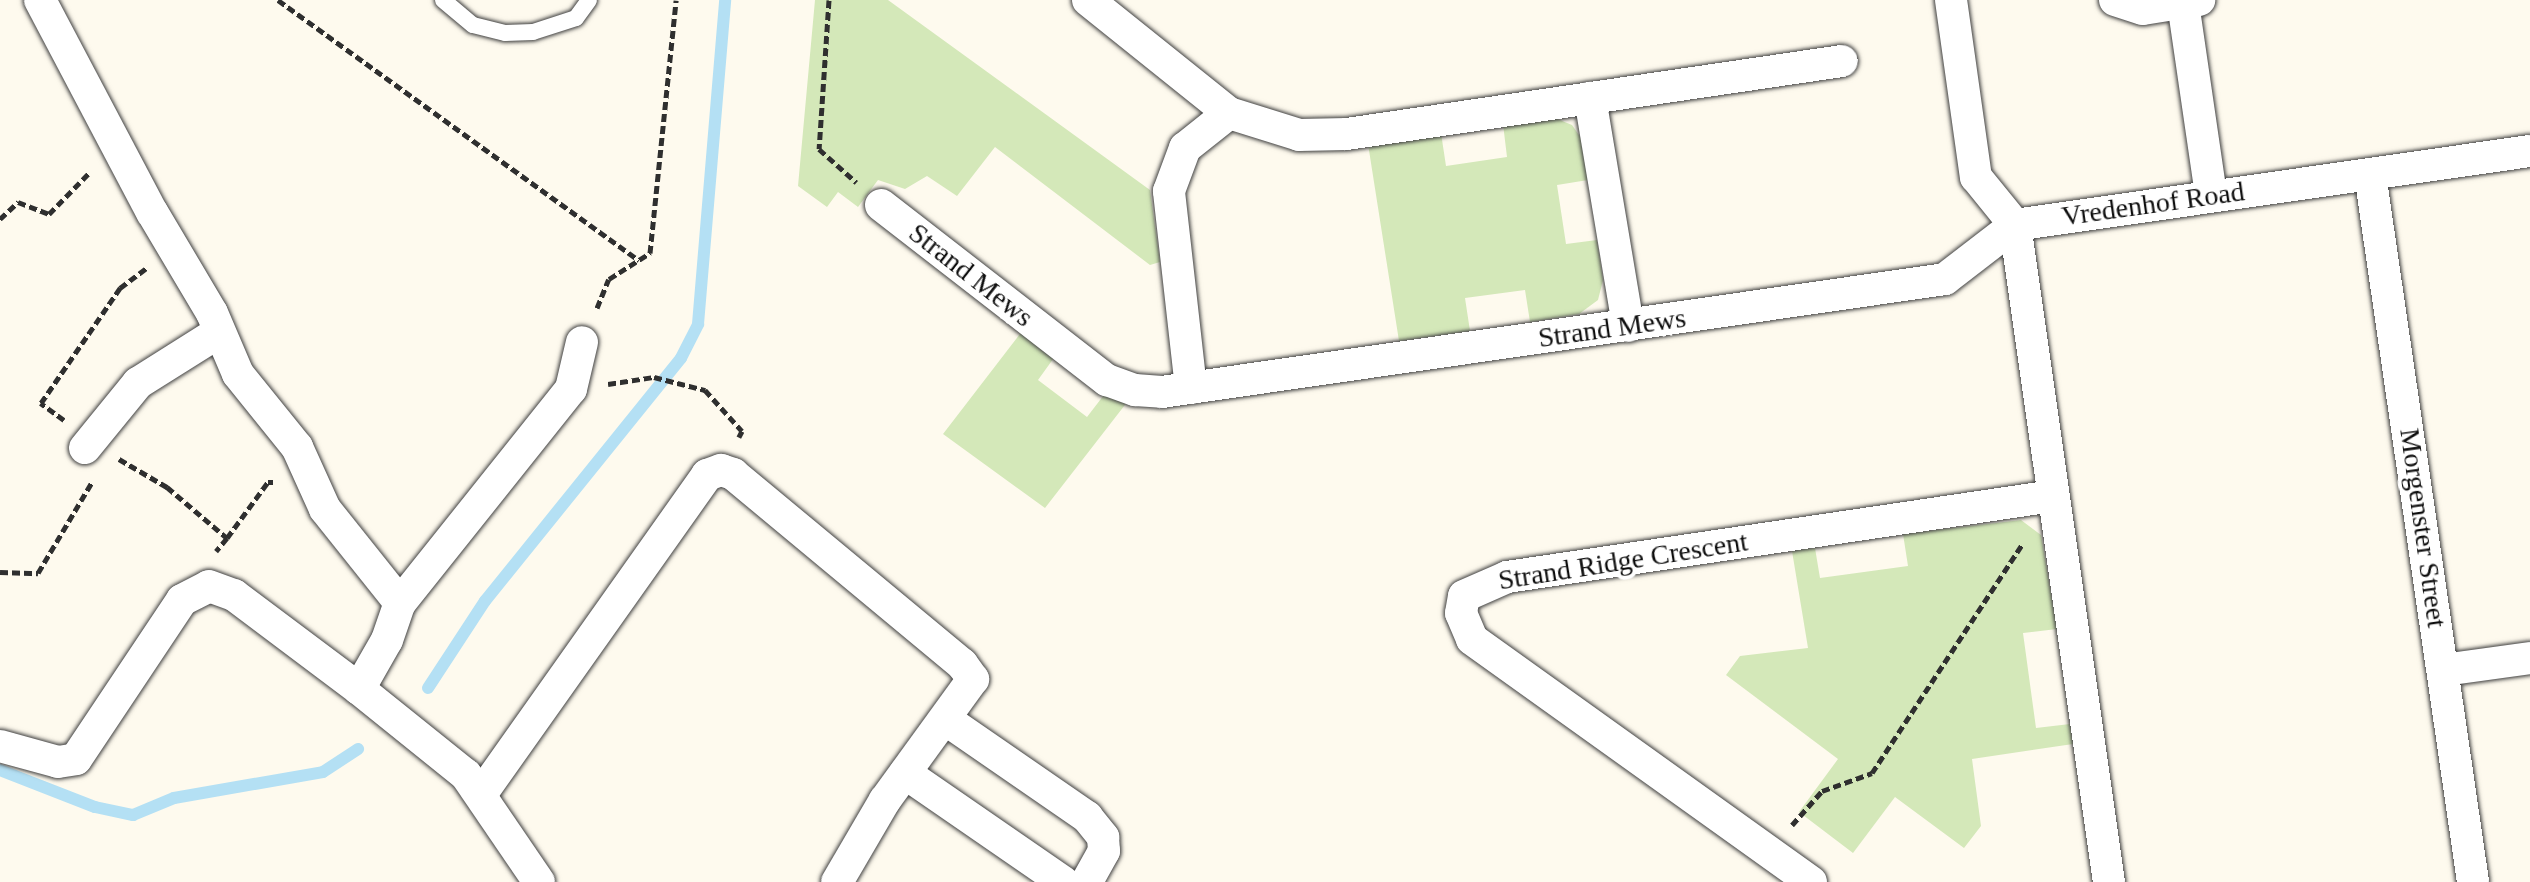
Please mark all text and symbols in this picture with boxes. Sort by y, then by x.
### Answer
street label: Vredenhof Road [2059,175,2247,233]
street label: Strand Mews [902,216,1040,334]
street label: Strand Mews [1536,301,1688,355]
street label: Morgenster Street [2392,426,2454,630]
street label: Strand Ridge Crescent [1496,525,1750,597]

